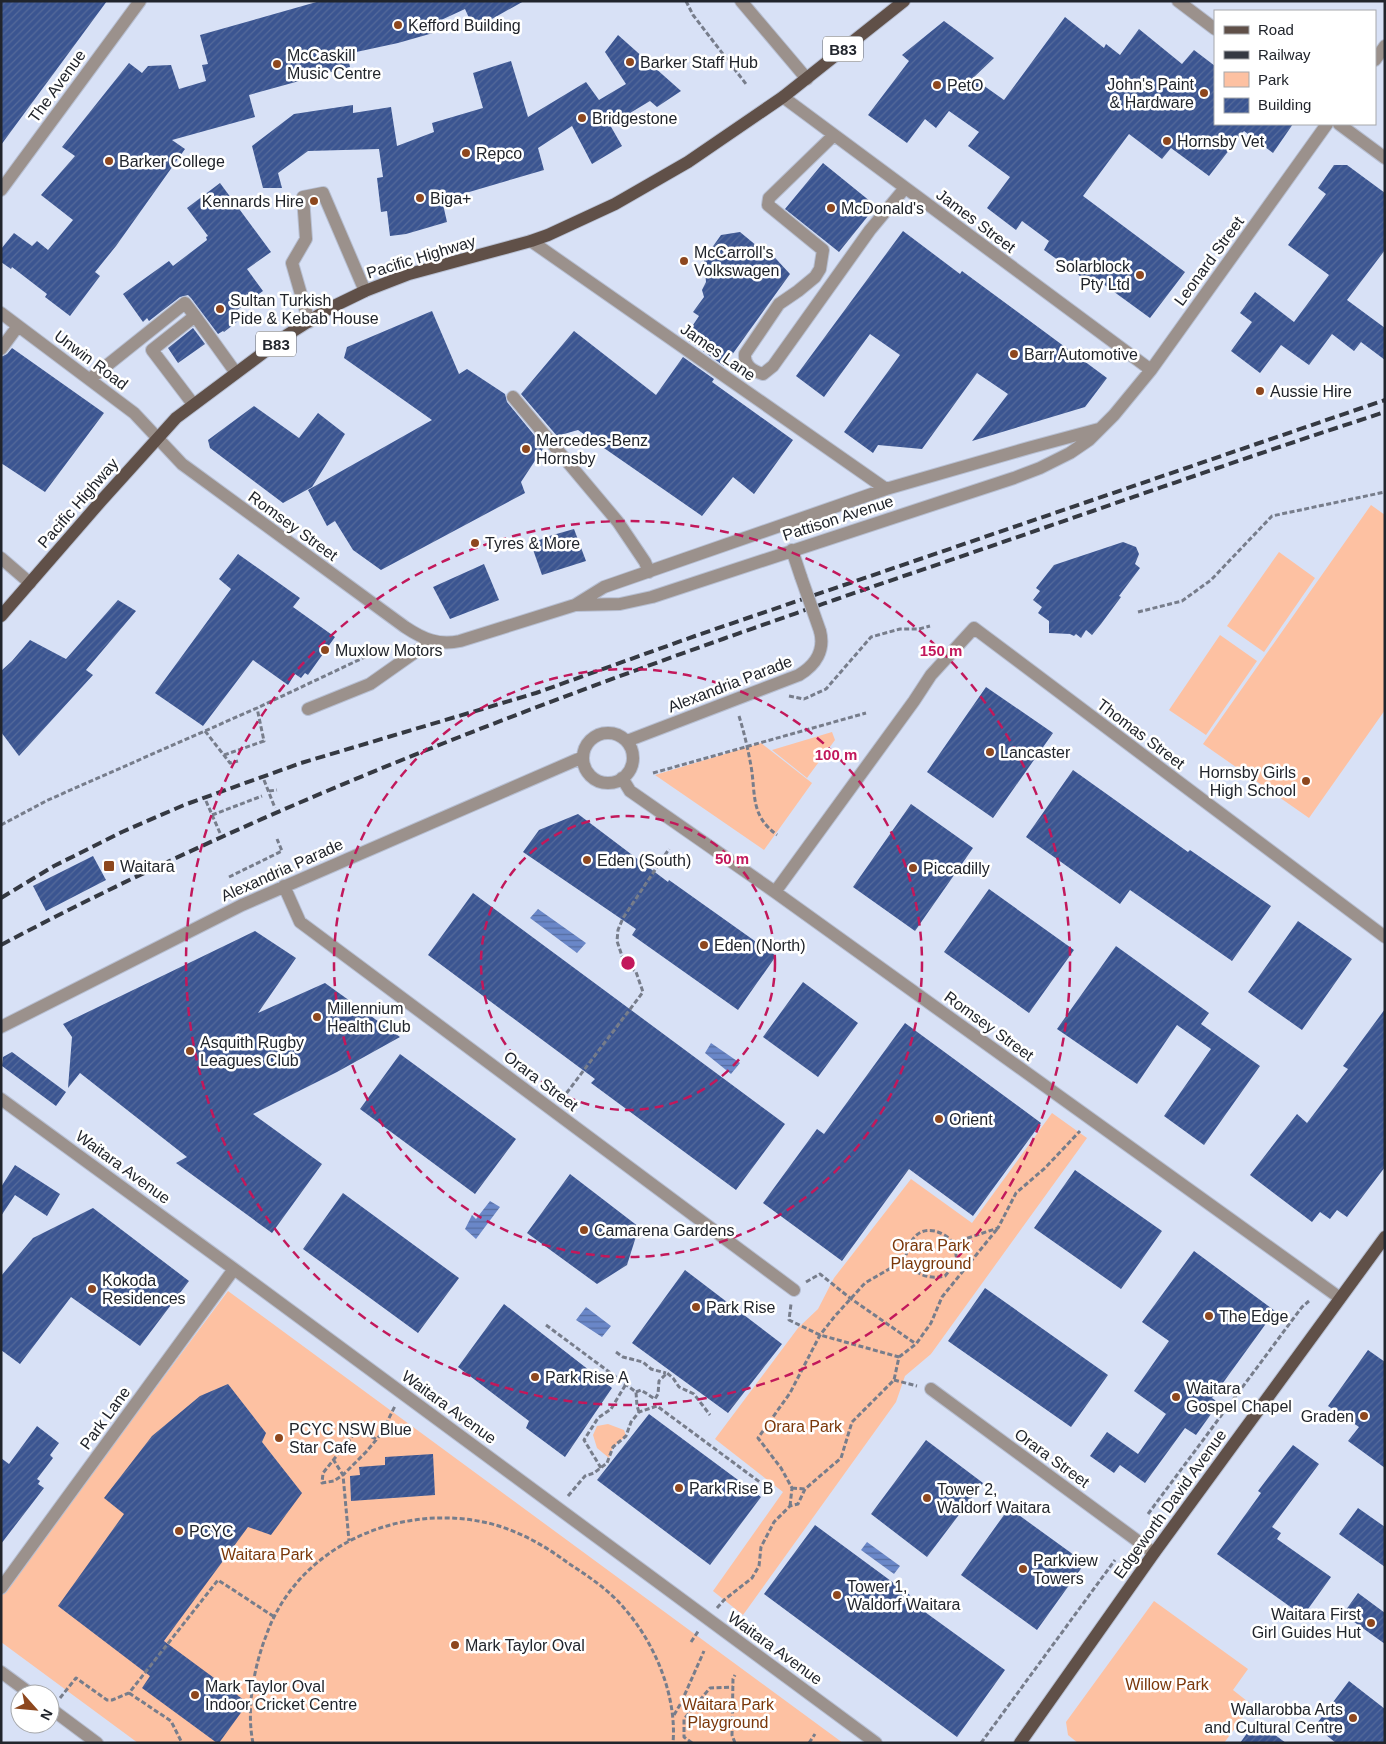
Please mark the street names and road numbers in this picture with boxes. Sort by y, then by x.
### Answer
road number: B83 [823,36,863,62]
street label: The Avenue [25,46,89,125]
street label: James Street [933,186,1019,256]
street label: Leonard Street [1171,213,1247,309]
street label: Pacific Highway [365,232,477,282]
street label: James Lane [677,320,759,384]
street label: Unwin Road [51,327,131,393]
road number: B83 [256,332,296,356]
street label: Pacific Highway [35,455,121,551]
street label: Romsey Street [245,488,341,564]
street label: Pattison Avenue [781,492,896,544]
street label: Alexandria Parade [666,652,795,716]
street label: Thomas Street [1094,696,1188,773]
street label: Alexandria Parade [218,835,346,905]
street label: Romsey Street [941,988,1037,1064]
street label: Orara Street [501,1048,582,1115]
street label: Waitara Avenue [73,1127,173,1207]
street label: Waitara Avenue [399,1367,499,1447]
street label: Park Lane [77,1383,133,1453]
street label: Orara Street [1011,1425,1093,1491]
street label: Edgeworth David Avenue [1110,1426,1230,1582]
street label: Waitara Avenue [725,1608,825,1688]

